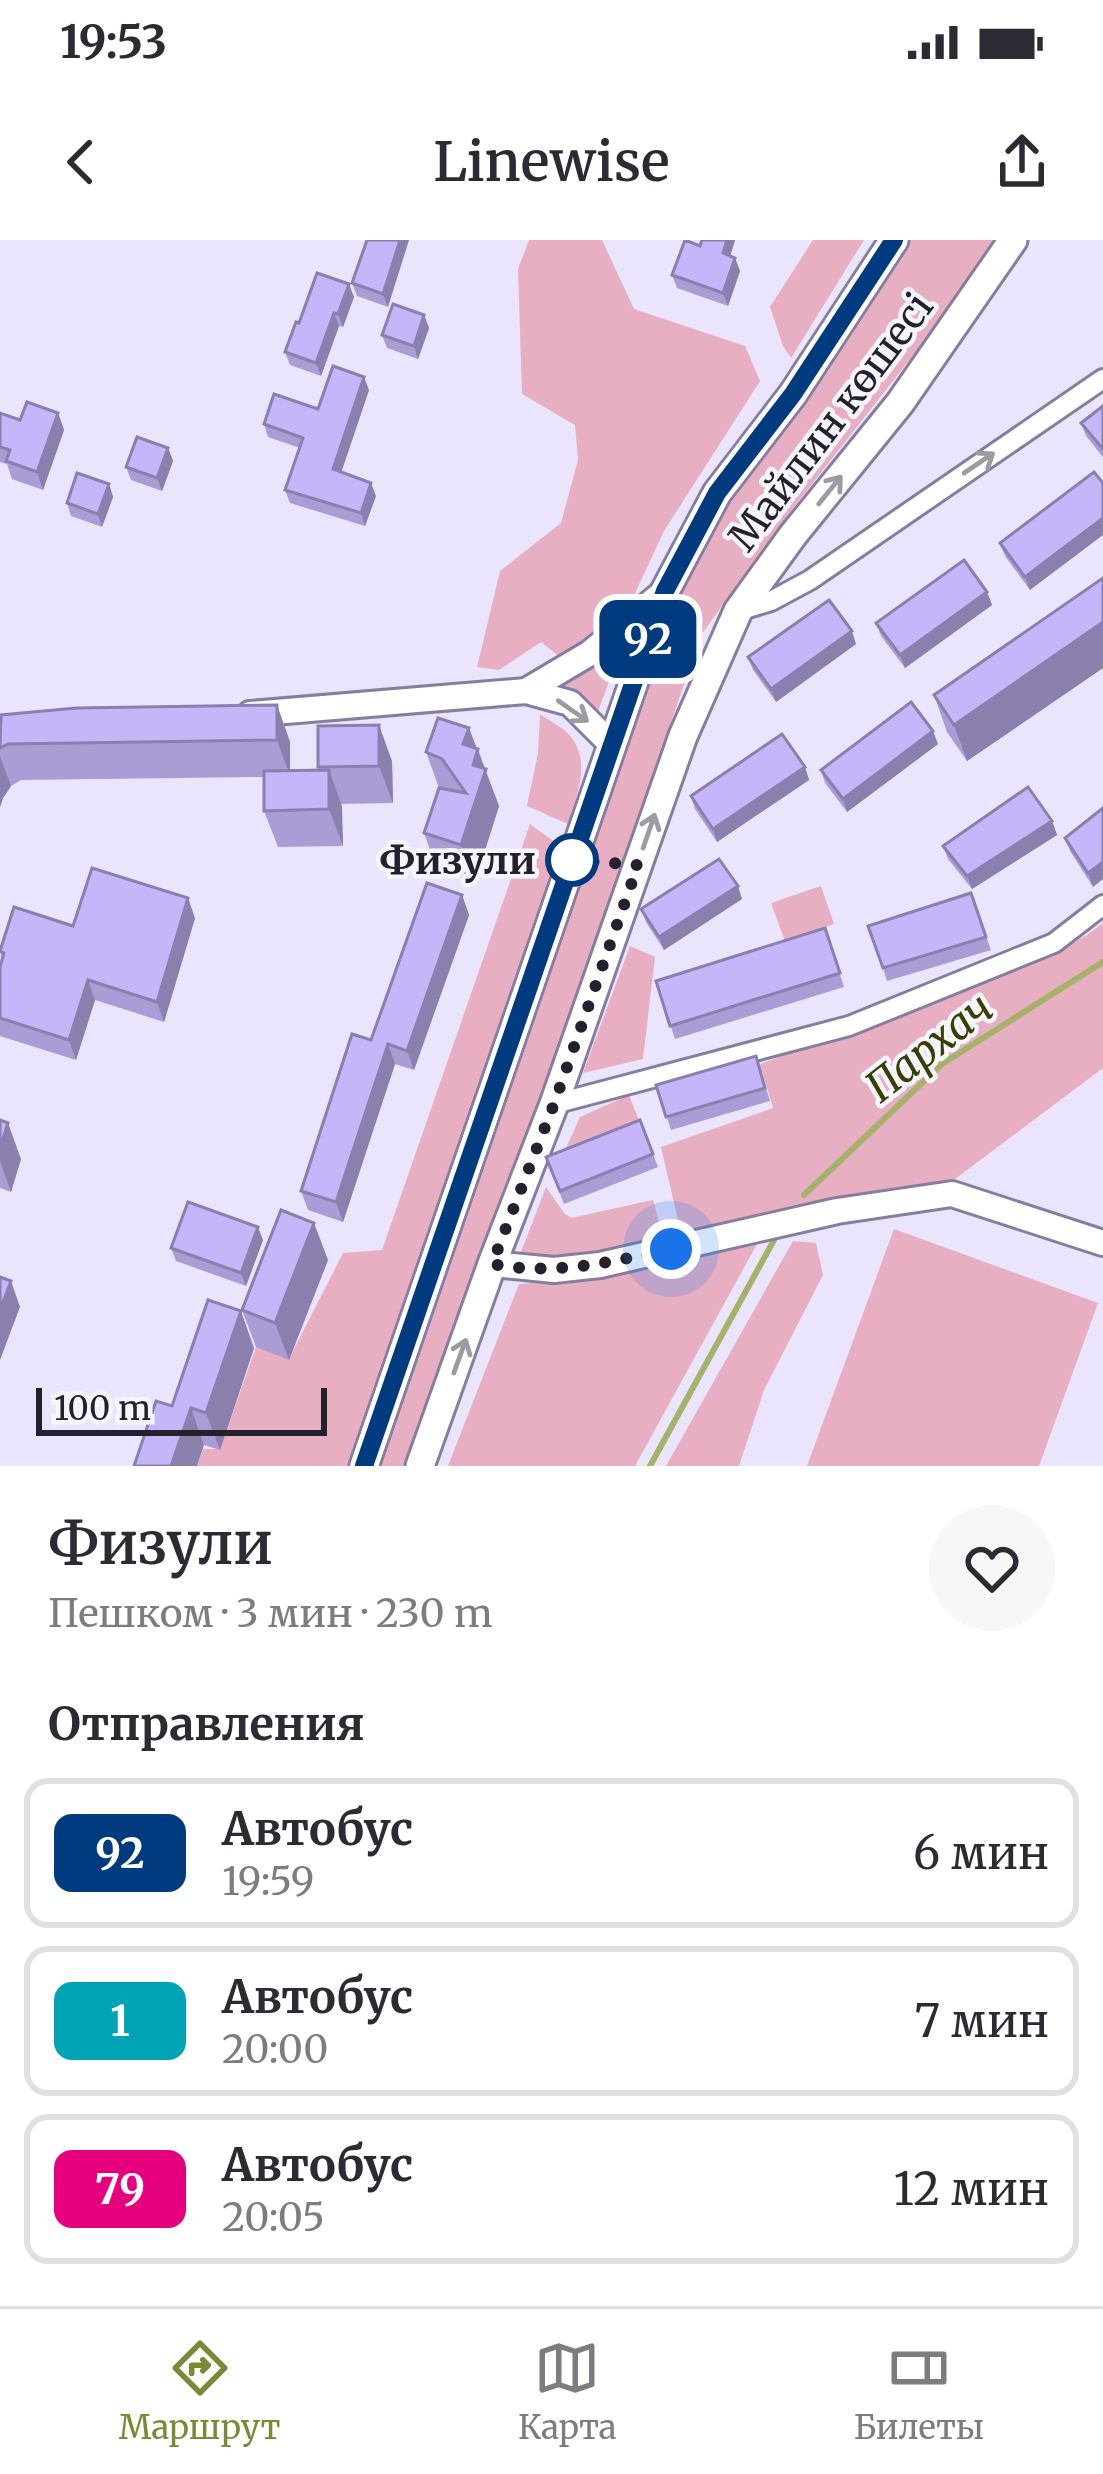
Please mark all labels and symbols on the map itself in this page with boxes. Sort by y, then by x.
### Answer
street label: Майлин көшесі [718,284,944,560]
one-way arrow [962,451,996,476]
one-way arrow [816,474,843,506]
line badge: 92 [594,600,702,678]
one-way arrow [556,698,589,723]
one-way arrow [640,813,661,850]
marker: Физули [547,835,597,885]
place label: Физули [379,836,536,885]
water label: Пархач [855,981,1003,1113]
your location [641,1219,701,1279]
one-way arrow [451,1338,472,1375]
scale bar [36,1382,327,1435]

